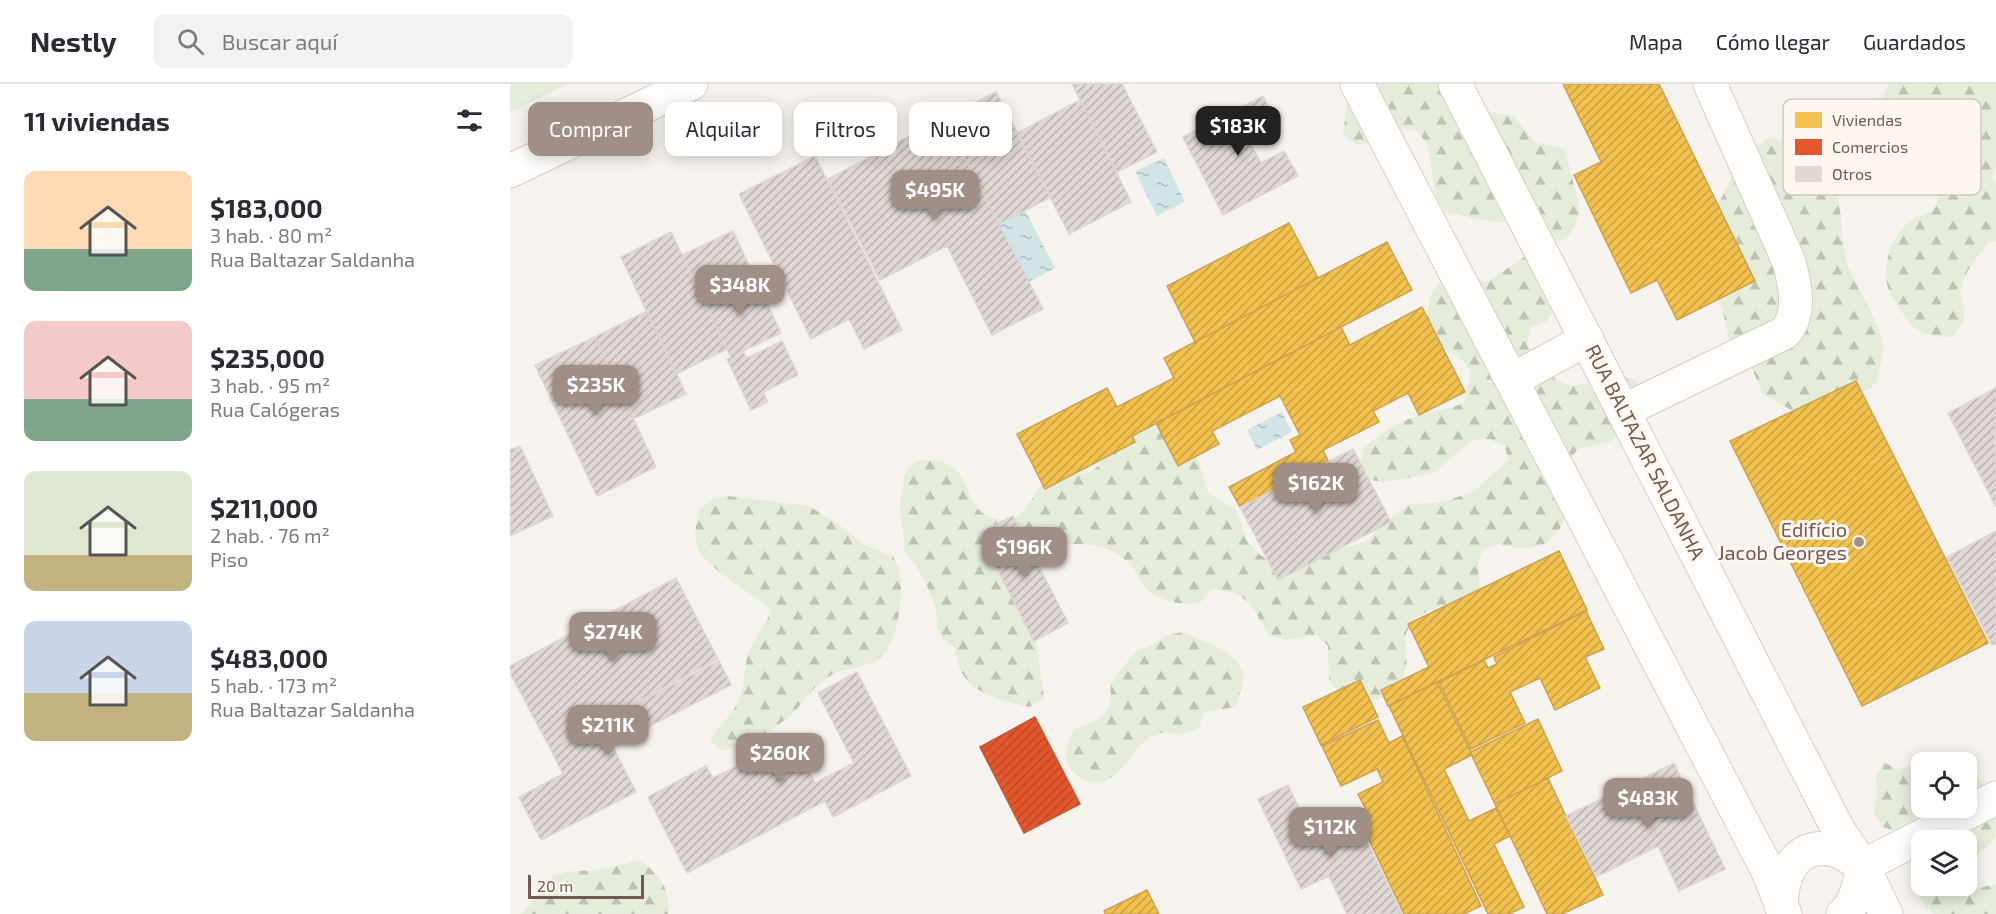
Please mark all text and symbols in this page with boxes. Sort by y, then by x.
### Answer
search box [153,14,573,68]
text: Nestly [30,24,117,58]
icon: search [174,25,207,58]
text: Buscar aquí [222,28,338,54]
text: Mapa [1629,29,1683,54]
text: Cómo llegar [1716,29,1830,54]
text: Guardados [1863,29,1966,54]
legend [1783,99,1981,195]
chip: Comprar [528,102,653,156]
chip: Alquilar [665,102,782,156]
chip: Filtros [794,102,897,156]
chip: Nuevo [909,102,1012,156]
icon: filters [453,104,486,137]
text: 11 viviendas [24,105,170,136]
pin: $183K [1196,106,1280,157]
text: Viviendas [1832,110,1902,129]
text: $183K [1210,113,1266,137]
text: Comercios [1832,137,1908,156]
text: Otros [1832,164,1872,183]
pin: $495K [893,170,977,221]
text: $495K [905,177,965,201]
text: $183,000 [210,192,323,223]
icon: home [72,195,144,267]
text: 3 hab. · 80 m² [210,223,332,247]
text: Rua Baltazar Saldanha [210,247,415,271]
pin: $348K [698,265,782,316]
text: $348K [710,272,770,296]
street label: RUA BALTAZAR SALDANHA [1581,340,1711,564]
text: $235,000 [210,342,325,373]
icon: home [72,345,144,417]
pin: $235K [554,365,638,416]
text: $235K [567,372,625,396]
text: 3 hab. · 95 m² [210,373,330,397]
text: Rua Calógeras [210,397,340,421]
pin: $162K [1274,463,1358,514]
text: $162K [1288,470,1344,494]
text: $211,000 [210,492,318,523]
icon: home [72,495,144,567]
place label: Edifício Jacob Georges [1718,517,1847,564]
text: 2 hab. · 76 m² [210,523,330,547]
pin: $196K [982,527,1066,578]
text: $196K [996,534,1052,558]
marker: Edifício Jacob Georges [1852,535,1866,549]
text: Piso [210,547,248,571]
pin: $274K [571,612,655,663]
text: $274K [583,619,643,643]
text: $483,000 [210,642,328,673]
icon: home [72,645,144,717]
text: 5 hab. · 173 m² [210,673,337,697]
text: Rua Baltazar Saldanha [210,697,415,721]
pin: $211K [566,705,650,756]
text: $211K [581,712,635,736]
pin: $260K [738,733,822,784]
text: $260K [750,740,810,764]
map controls [1911,752,1977,896]
button: locate [1911,752,1977,818]
pin: $483K [1606,778,1690,829]
text: $483K [1618,785,1678,809]
pin: $112K [1288,807,1372,858]
text: $112K [1303,814,1357,838]
button: layers [1911,830,1977,896]
scale bar [528,872,644,900]
text: 20 m [537,876,573,895]

